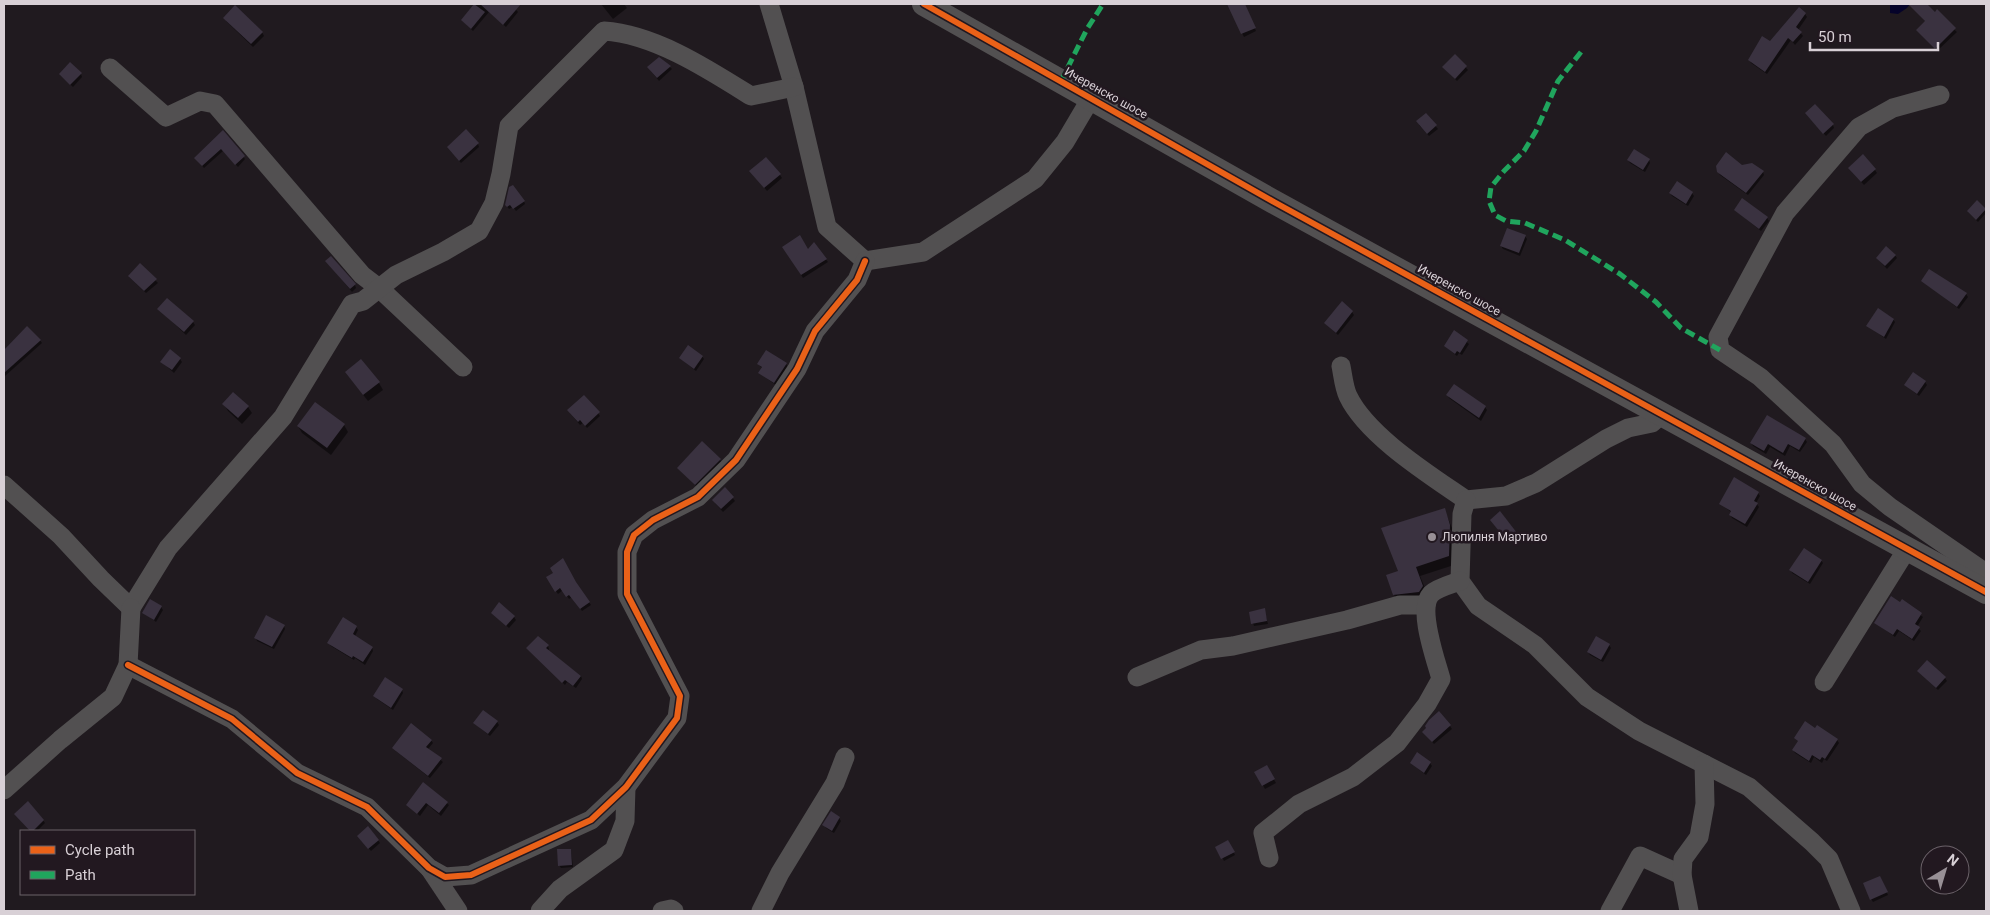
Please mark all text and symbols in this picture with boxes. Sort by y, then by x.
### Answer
scale bar [1810,20,1938,52]
text: 50 m [1818,28,1852,46]
street label: Ичеренско шосе [1062,64,1150,122]
street label: Ичеренско шосе [1415,261,1503,319]
street label: Ичеренско шосе [1771,456,1859,514]
place label: Люпилня Мартиво [1442,530,1547,544]
marker: Люпилня Мартиво [1426,531,1438,543]
legend [20,830,195,895]
text: Cycle path [65,841,135,859]
north arrow [1920,845,1970,895]
text: N [1944,850,1962,869]
text: Path [65,866,96,884]

